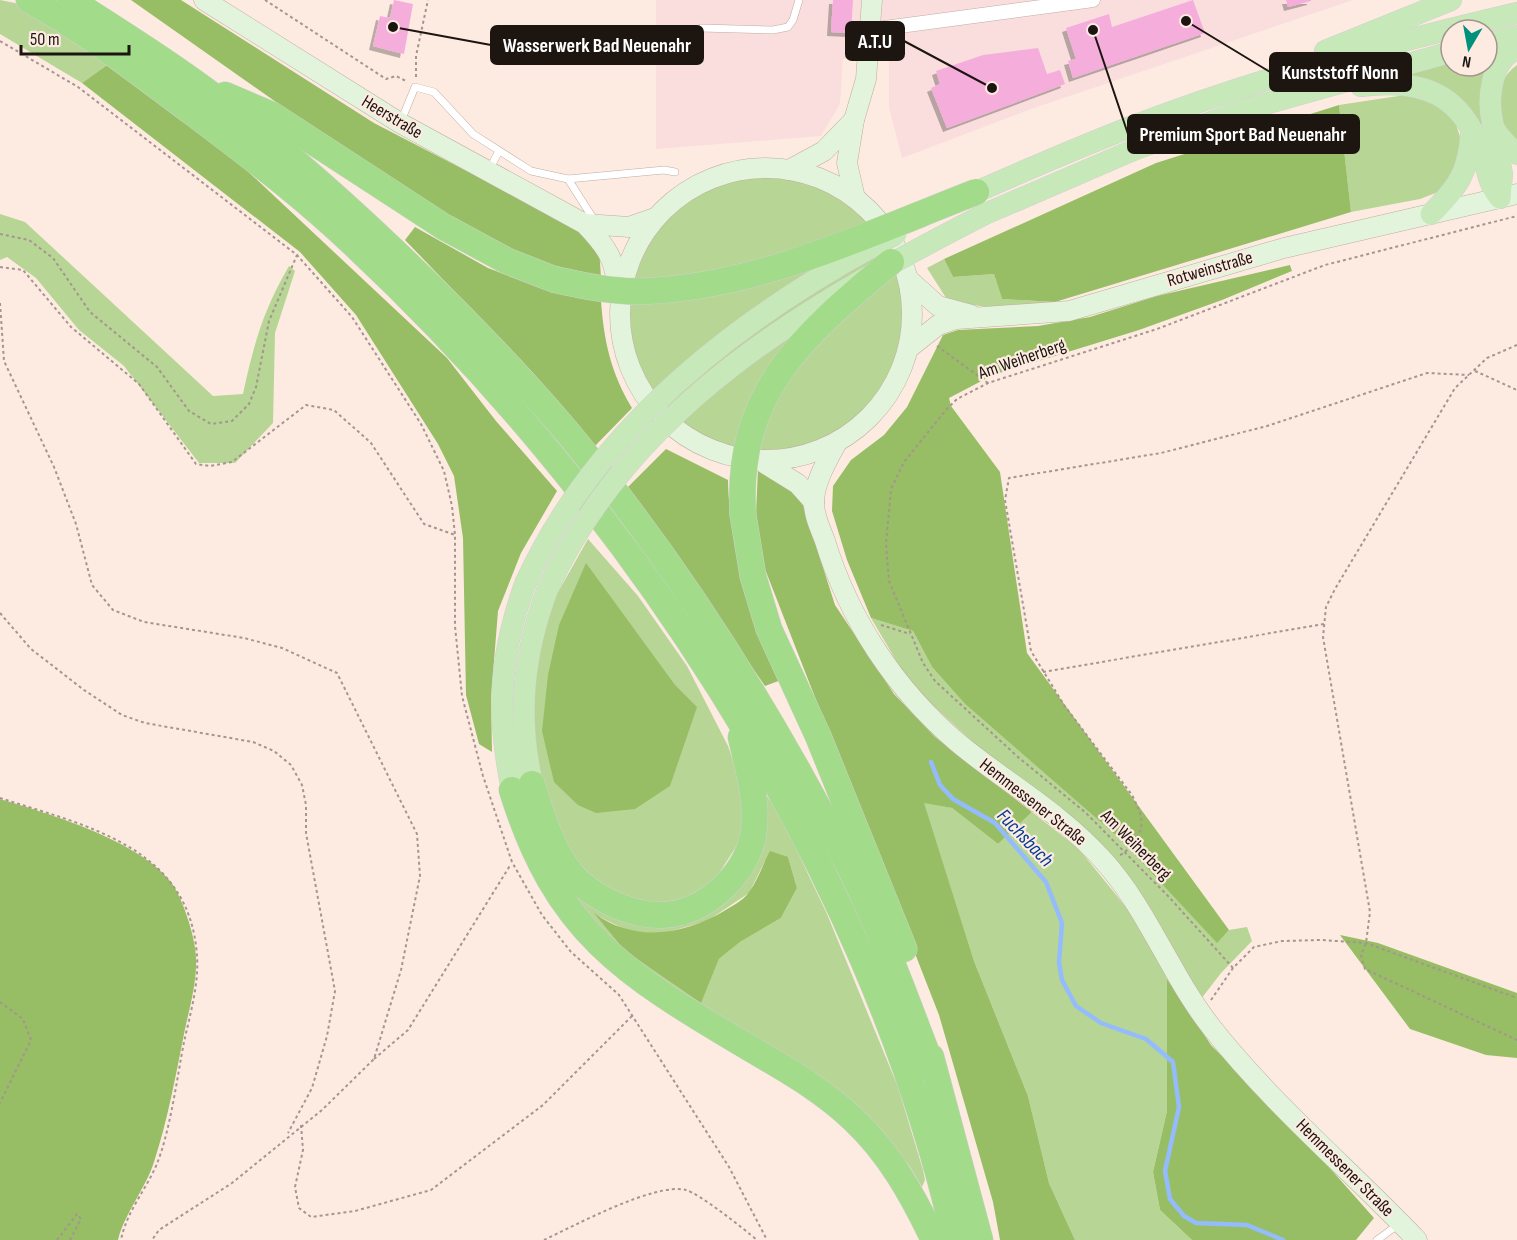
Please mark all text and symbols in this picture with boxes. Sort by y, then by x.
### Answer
scale bar [21,18,129,56]
north arrow [1439,18,1499,78]
callout: A.T.U [846,22,904,60]
callout: Wasserwerk Bad Neuenahr [491,26,703,64]
text: 50 m [30,29,60,50]
text: A.T.U [857,30,892,54]
text: Wasserwerk Bad Neuenahr [503,34,691,58]
text: N [1461,51,1473,71]
callout: Kunststoff Nonn [1270,53,1411,91]
text: Kunststoff Nonn [1281,61,1399,85]
street label: Heerstraße [358,91,426,143]
callout: Premium Sport Bad Neuenahr [1128,115,1359,153]
text: Premium Sport Bad Neuenahr [1140,123,1346,147]
street label: Rotweinstraße [1165,247,1255,291]
street label: Am Weiherberg [975,334,1069,384]
street label: Hemmessener Straße [976,754,1090,850]
water label: Fuchsbach [992,804,1058,872]
street label: Am Weiherberg [1096,805,1176,885]
street label: Hemmessener Straße [1292,1115,1398,1221]

